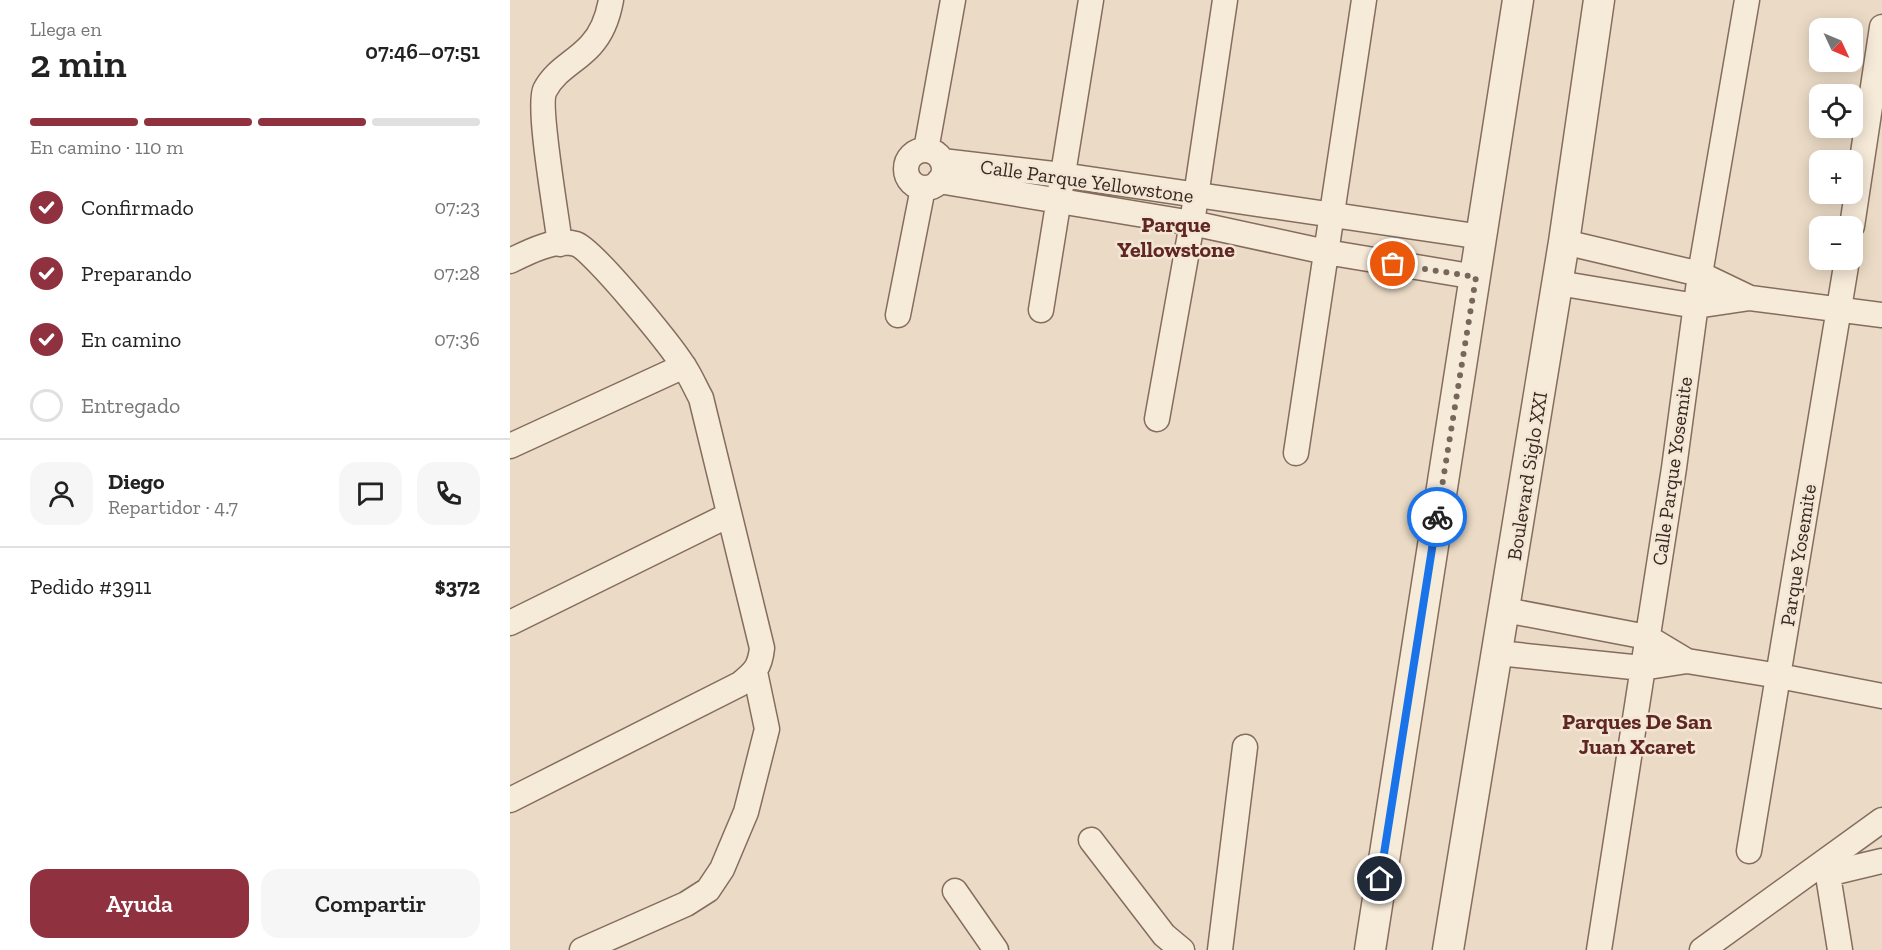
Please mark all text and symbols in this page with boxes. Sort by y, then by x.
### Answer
text: Llega en [30,17,102,41]
north arrow [1809,18,1863,72]
map controls [1809,18,1863,270]
text: 07:46–07:51 [365,38,480,65]
text: 2 min [30,40,127,87]
button: locate [1809,84,1863,138]
text: En camino · 110 m [30,135,183,159]
button: + [1809,150,1863,204]
street label: Calle Parque Yellowstone [979,154,1195,208]
icon: check [30,191,63,224]
text: Confirmado [81,194,194,221]
text: 07:23 [435,195,480,219]
district label: Parque Yellowstone [1117,211,1235,263]
button: − [1809,216,1863,270]
pin [1367,238,1418,289]
icon: bag [1376,247,1409,280]
icon: check [30,257,63,290]
text: Preparando [81,260,192,287]
text: 07:28 [434,261,480,285]
icon: check [30,323,63,356]
text: En camino [81,326,181,353]
text: 07:36 [434,327,480,351]
street label: Calle Parque Yosemite [1647,375,1697,567]
street label: Boulevard Siglo XXI [1502,390,1552,562]
text: Entregado [81,392,180,419]
button: person [30,462,93,525]
button: chat [339,462,402,525]
button: phone [417,462,480,525]
text: Diego [108,468,165,495]
street label: Parque Yosemite [1775,482,1821,628]
courier [1407,487,1467,547]
text: Repartidor · 4.7 [108,495,238,519]
icon: bike [1421,501,1454,534]
text: Pedido #3911 [30,573,151,600]
text: $372 [435,573,480,600]
district label: Parques De San Juan Xcaret [1562,708,1712,760]
pin [1354,853,1405,904]
icon: home [1363,862,1396,895]
button: Ayuda [30,869,249,938]
button: Compartir [261,869,480,938]

